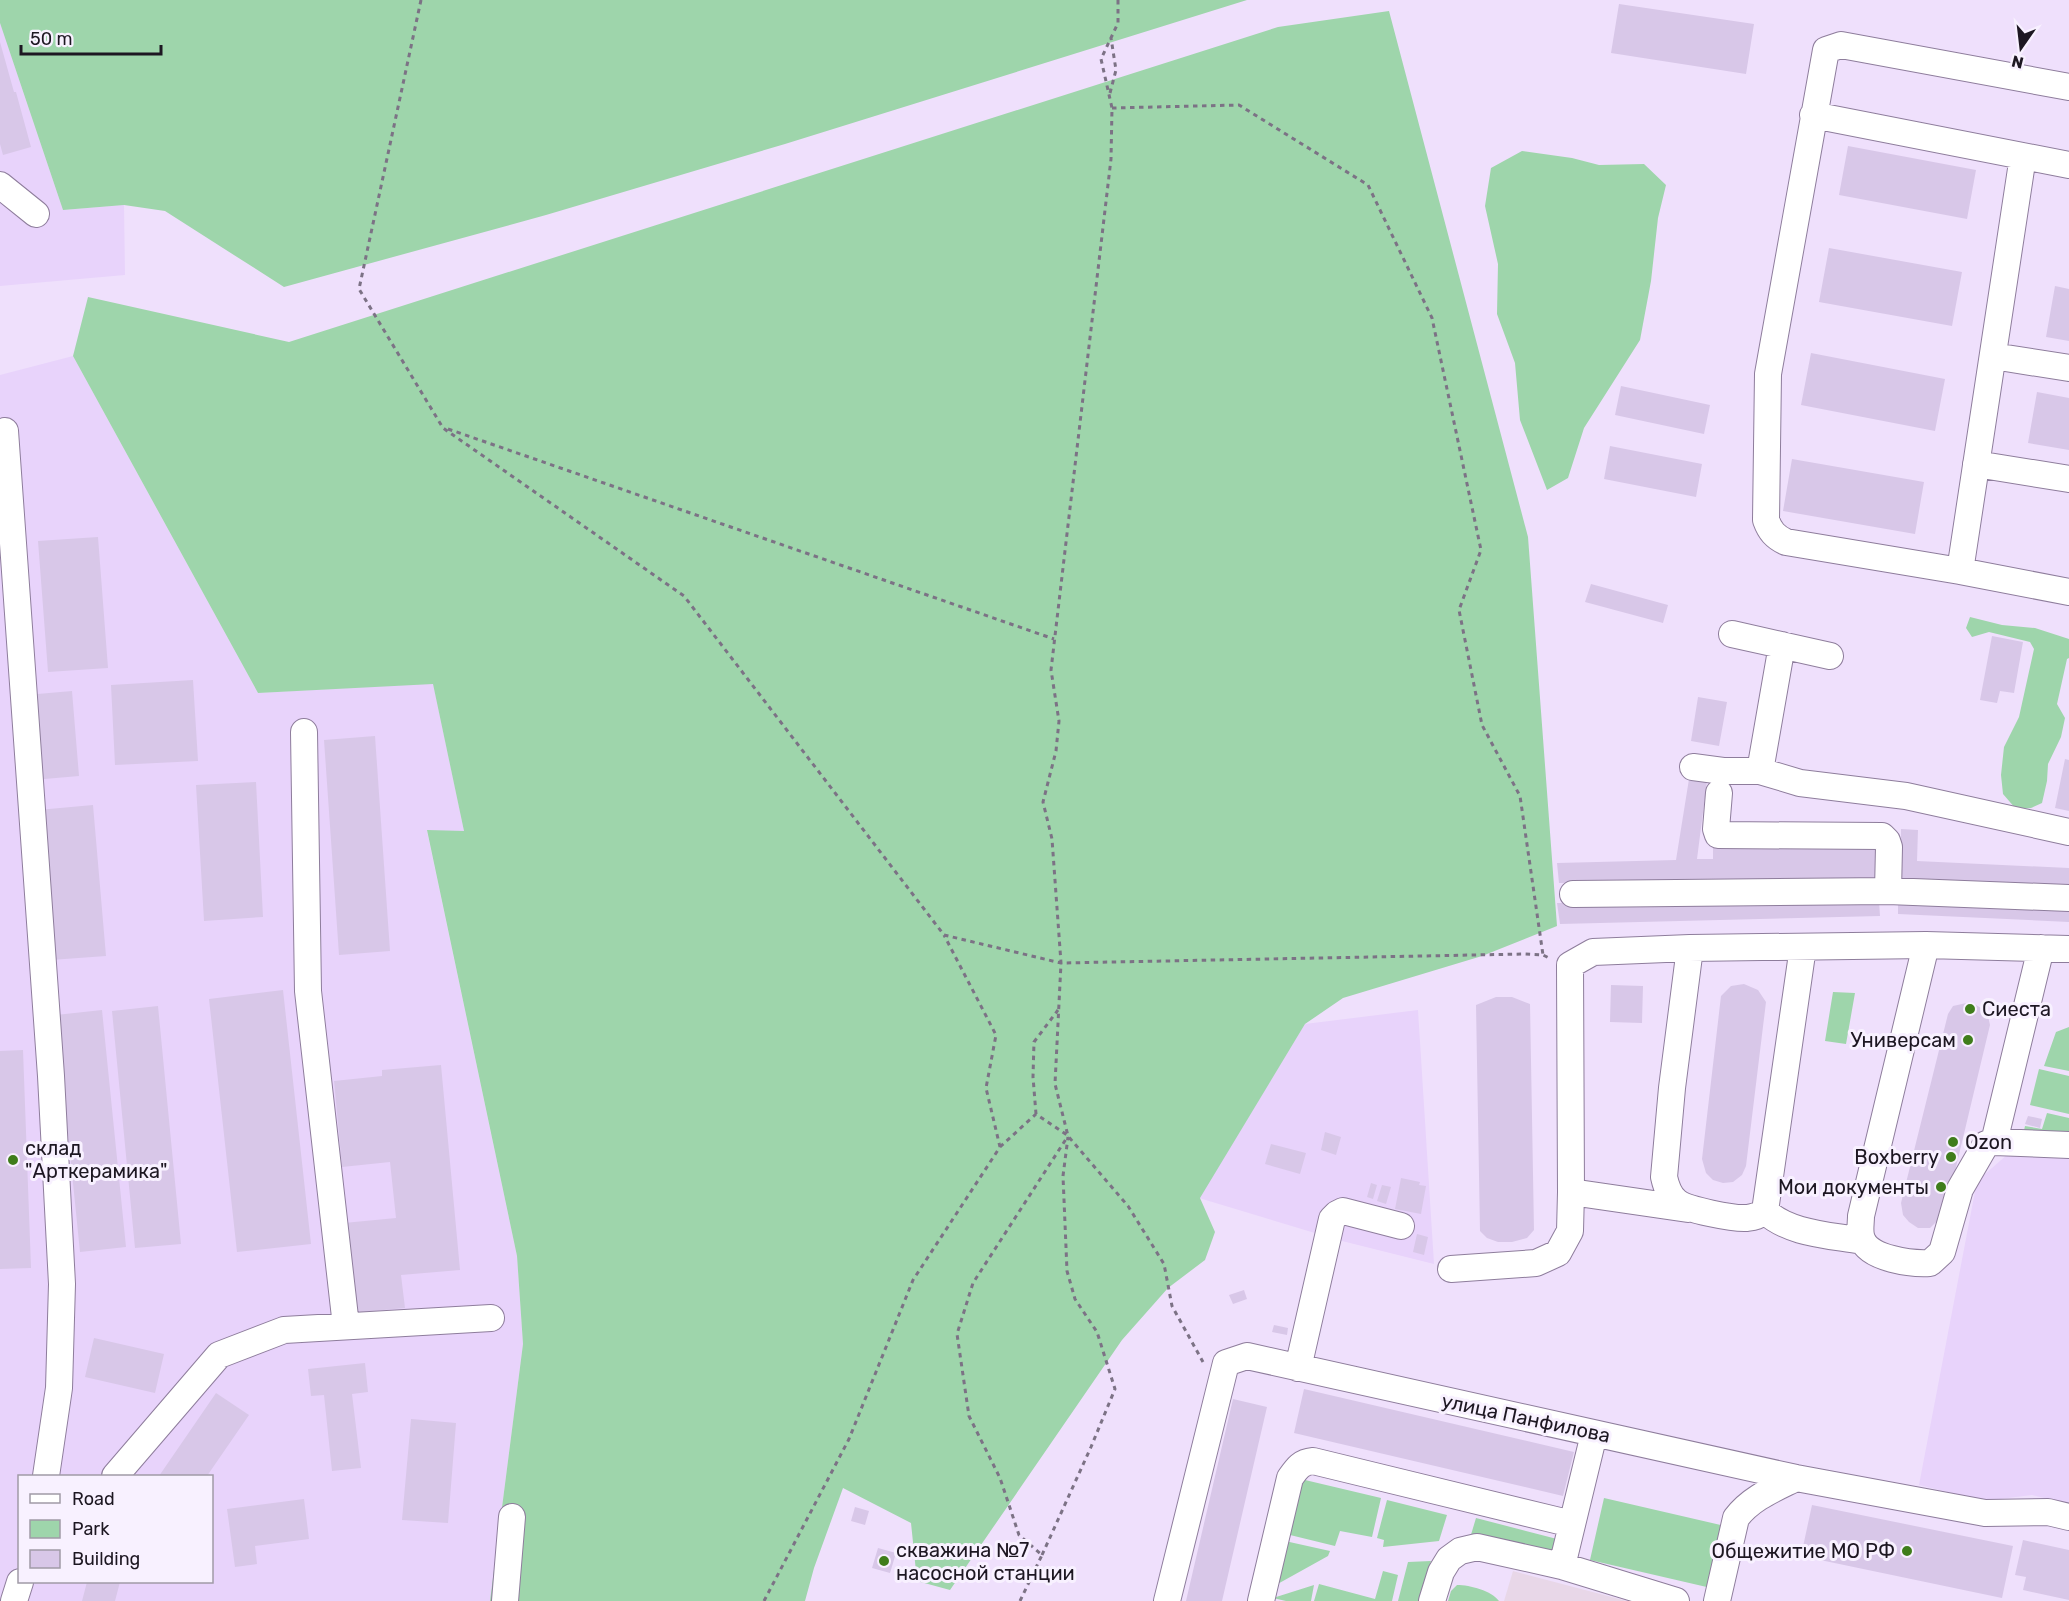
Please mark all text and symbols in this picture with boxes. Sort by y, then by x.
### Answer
scale bar [21,18,160,56]
north arrow [1991,18,2051,78]
text: 50 m [30,28,73,50]
text: N [2010,51,2025,73]
place label: Сиеста [1982,997,2051,1021]
marker: Сиеста [1963,1002,1977,1016]
place label: Универсам [1851,1028,1956,1052]
marker: Универсам [1961,1033,1975,1047]
place label: Ozon [1965,1130,2012,1154]
marker: Ozon [1946,1135,1960,1149]
place label: склад "Арткерамика" [25,1136,168,1183]
place label: Boxberry [1854,1145,1939,1169]
marker: Boxberry [1944,1150,1958,1164]
marker: склад "Арткерамика" [6,1153,20,1167]
place label: Мои документы [1778,1175,1929,1199]
marker: Мои документы [1934,1180,1948,1194]
street label: улица Панфилова [1439,1388,1613,1448]
legend [18,1475,213,1583]
text: Road [72,1488,115,1510]
text: Park [72,1518,110,1540]
place label: скважина №7 насосной станции [896,1538,1075,1585]
place label: Общежитие МО РФ [1711,1539,1895,1563]
marker: Общежитие МО РФ [1900,1544,1914,1558]
text: Building [72,1548,140,1570]
marker: скважина №7 насосной станции [877,1554,891,1568]

